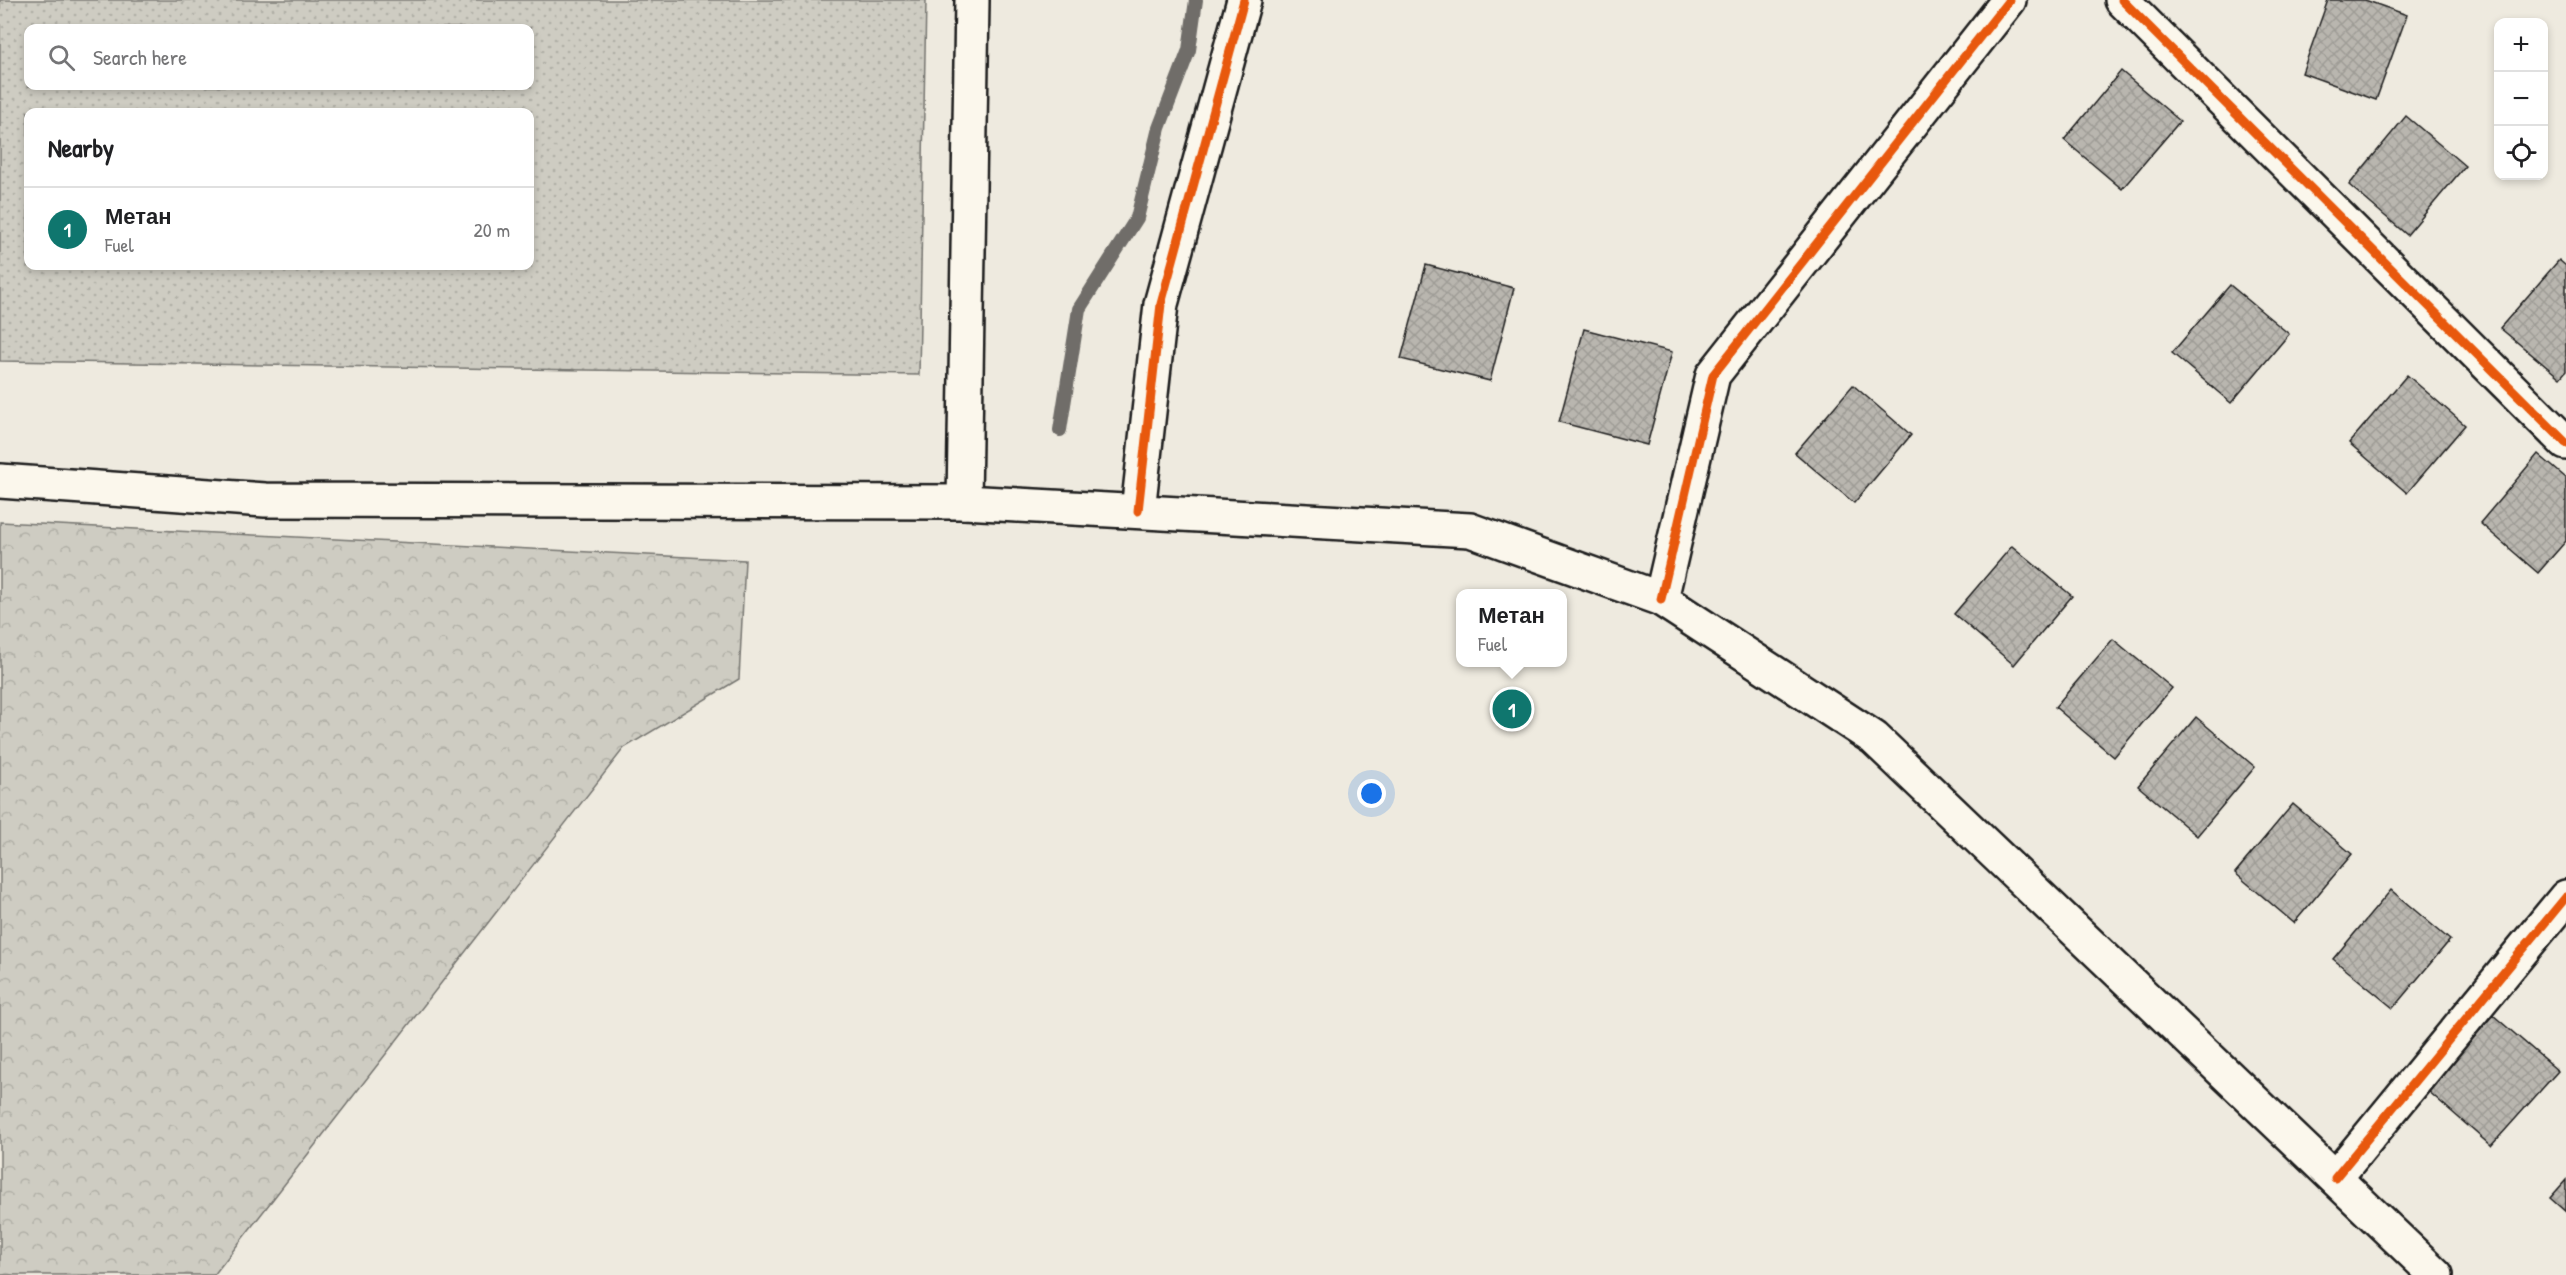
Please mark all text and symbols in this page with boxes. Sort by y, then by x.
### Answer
map controls [2494,18,2548,180]
button: + [2494,18,2548,72]
search box [24,24,534,90]
icon: search [45,41,78,74]
text: Search here [93,42,187,72]
button: − [2494,72,2548,126]
button: locate [2494,126,2548,180]
text: Nearby [48,130,114,165]
text: Метан [105,201,172,231]
text: 1 [64,216,71,243]
text: 20 m [473,216,510,243]
text: Fuel [105,231,134,258]
popup [1456,589,1567,667]
text: Метан [1478,600,1545,630]
text: Fuel [1478,630,1507,657]
pin: 1 [1492,686,1532,732]
your location [1357,779,1386,808]

